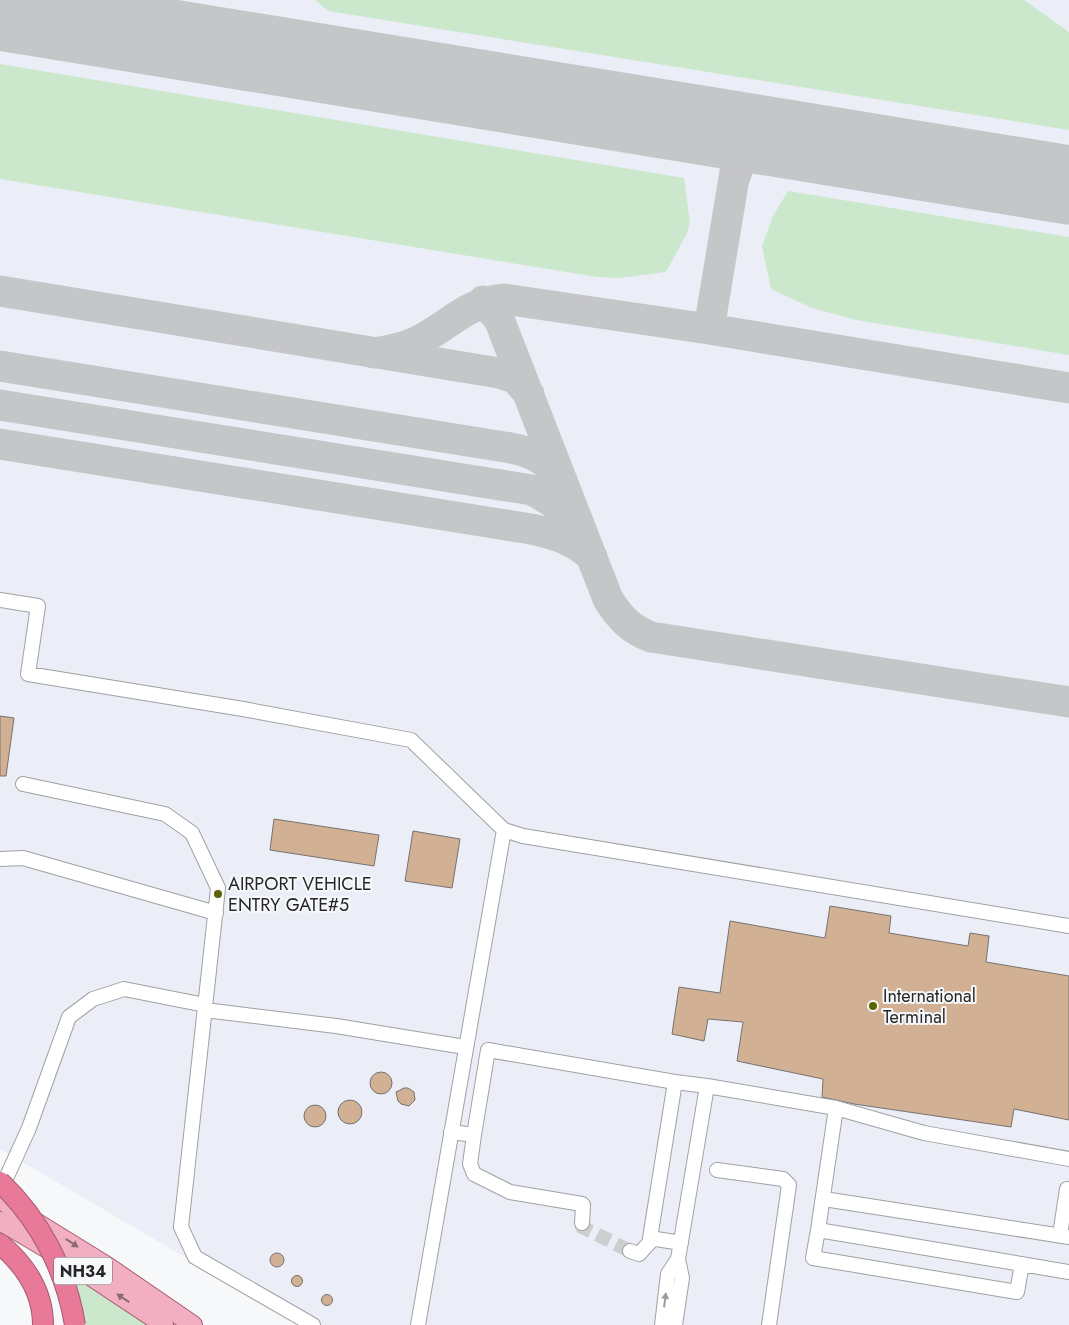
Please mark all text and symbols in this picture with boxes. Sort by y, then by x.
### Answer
place label: AIRPORT VEHICLE ENTRY GATE#5 [228,871,372,918]
marker: AIRPORT VEHICLE ENTRY GATE#5 [212,888,224,900]
place label: International Terminal [883,983,976,1030]
marker: International Terminal [867,1000,879,1012]
one-way arrow [65,1239,78,1248]
road number: NH34 [54,1258,112,1284]
one-way arrow [661,1291,669,1307]
one-way arrow [117,1293,130,1303]

